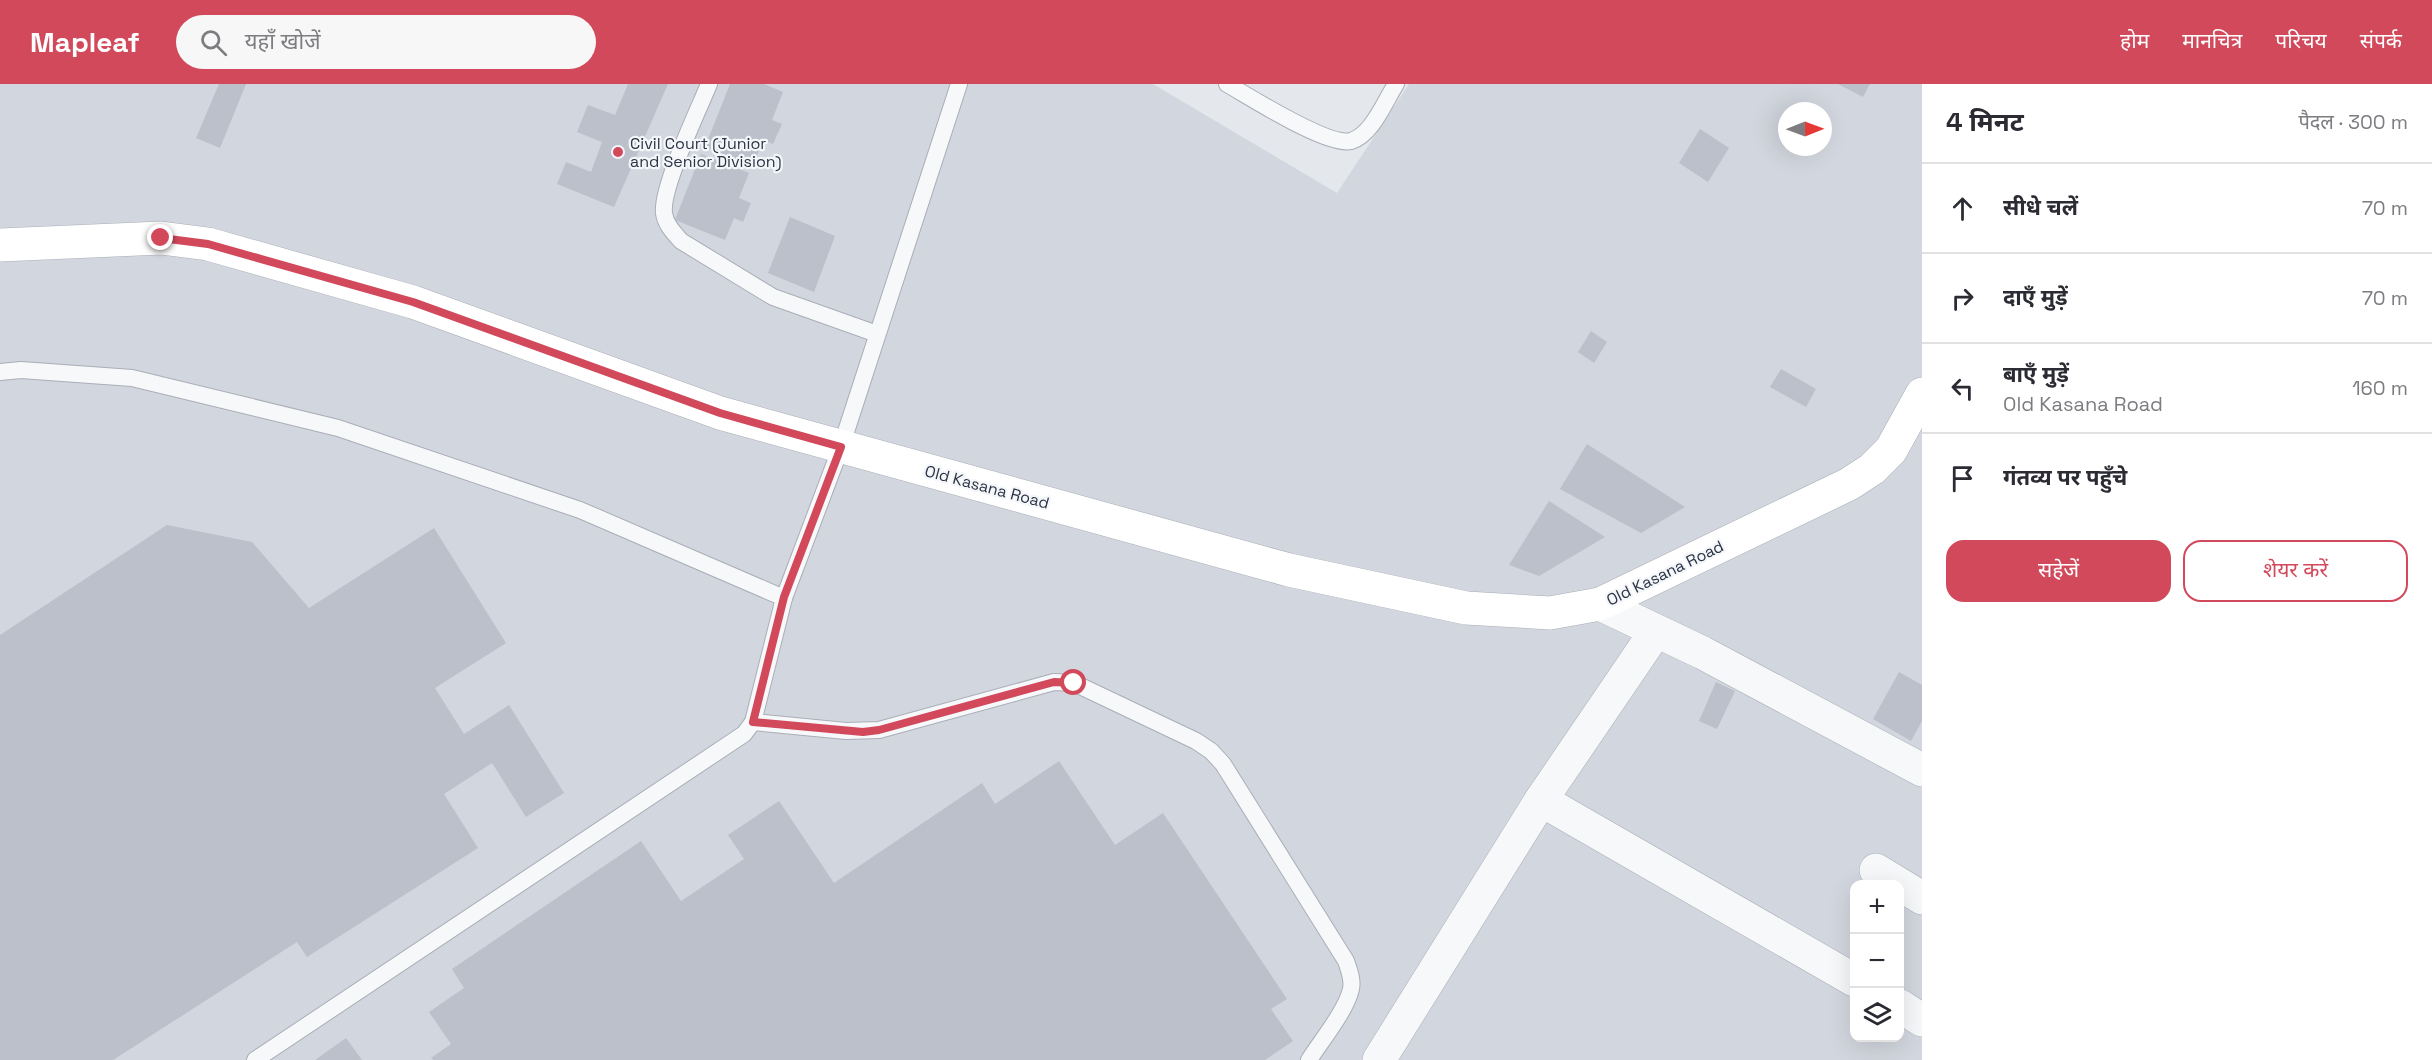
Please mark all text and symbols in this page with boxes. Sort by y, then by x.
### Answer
search box [176,15,596,69]
text: Mapleaf [30,24,140,60]
icon: search [197,26,230,59]
text: यहाँ खोजें [245,27,321,55]
text: होम [2120,27,2149,54]
text: मानचित्र [2182,27,2242,54]
text: परिचय [2275,27,2327,54]
text: संपर्क [2360,27,2402,54]
north arrow [1778,102,1832,156]
text: 4 मिनट [1946,105,2024,139]
text: पैदल · 300 m [2298,109,2408,135]
place label: Civil Court (Junior and Senior Division) [630,133,782,172]
marker: Civil Court (Junior and Senior Division) [611,145,625,159]
icon: ahead [1946,192,1979,225]
text: सीधे चलें [2003,193,2078,221]
text: 70 m [2362,195,2408,221]
route end [147,224,173,250]
icon: right [1946,282,1979,315]
text: दाएँ मुड़ें [2003,283,2068,311]
text: 70 m [2362,285,2408,311]
text: बाएँ मुड़ें [2003,360,2069,388]
icon: left [1946,372,1979,405]
text: 160 m [2352,375,2408,401]
text: Old Kasana Road [2003,391,2163,417]
street label: Old Kasana Road [923,460,1051,514]
icon: arrive [1946,462,1979,495]
text: गंतव्य पर पहुँचे [2003,463,2127,491]
street label: Old Kasana Road [1603,536,1727,610]
button: सहेजें [1946,540,2171,602]
button: शेयर करें [2183,540,2408,602]
route start [1060,669,1086,695]
map controls [1850,880,1904,1042]
button: + [1850,880,1904,934]
button: − [1850,934,1904,988]
button: layers [1850,988,1904,1042]

